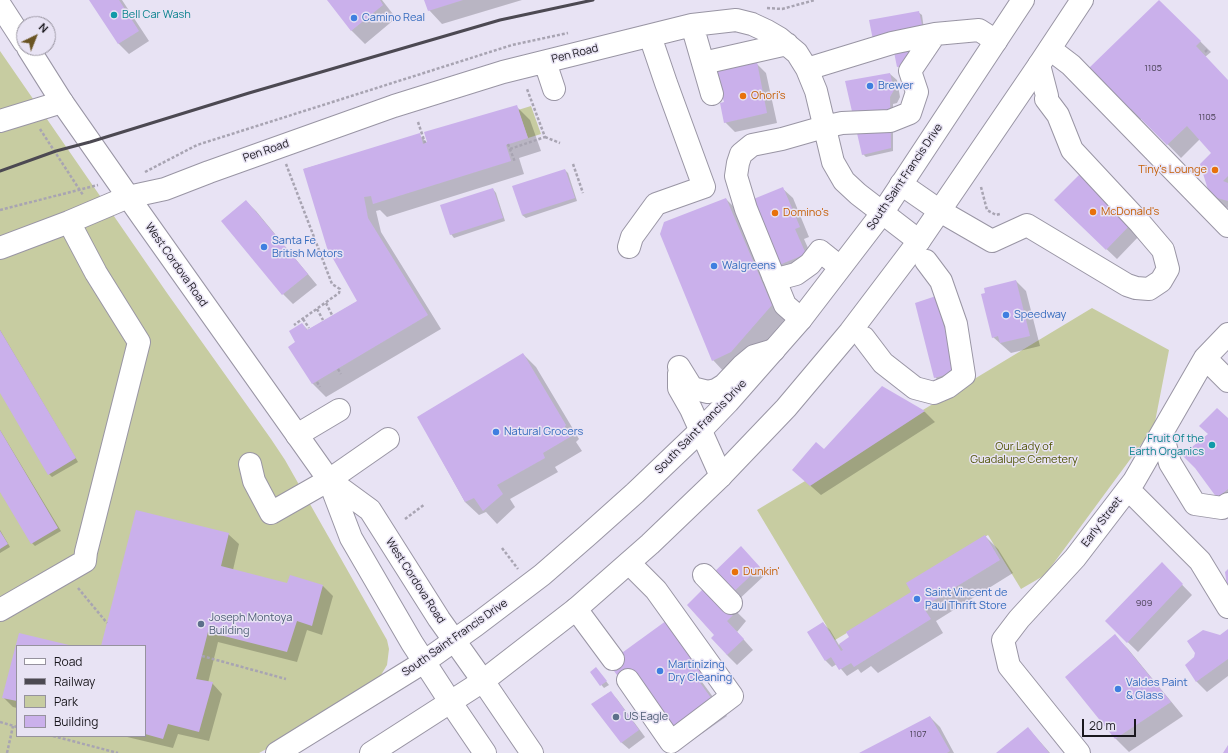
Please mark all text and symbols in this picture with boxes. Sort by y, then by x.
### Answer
place label: Bell Car Wash [122,8,191,22]
marker: Bell Car Wash [109,10,119,20]
place label: Camino Real [362,11,425,25]
marker: Camino Real [349,13,359,23]
north arrow [16,16,56,56]
text: N [36,19,52,36]
street label: Pen Road [550,42,600,66]
house number: 1105 [1144,63,1162,73]
place label: Brewer [878,79,913,93]
marker: Brewer [865,81,875,91]
place label: Ohori's [751,89,785,103]
marker: Ohori's [738,91,748,101]
house number: 1105 [1198,112,1216,122]
street label: South Saint Francis Drive [864,121,946,233]
street label: Pen Road [241,137,291,165]
place label: Tiny's Lounge [1138,163,1207,177]
marker: Tiny's Lounge [1210,165,1220,175]
place label: McDonald's [1101,205,1159,219]
place label: Domino's [783,206,829,220]
marker: McDonald's [1088,207,1098,217]
marker: Domino's [770,208,780,218]
street label: West Cordova Road [142,221,210,309]
place label: Santa Fe British Motors [272,234,343,260]
marker: Santa Fe British Motors [259,242,269,252]
place label: Walgreens [722,259,776,273]
marker: Walgreens [709,261,719,271]
place label: Speedway [1014,308,1066,322]
marker: Speedway [1001,310,1011,320]
street label: South Saint Francis Drive [653,377,749,477]
place label: Natural Grocers [504,425,583,439]
marker: Natural Grocers [491,427,501,437]
place label: Fruit Of the Earth Organics [1129,432,1204,458]
park label: Our Lady of Guadalupe Cemetery [970,440,1078,466]
marker: Fruit Of the Earth Organics [1207,440,1217,450]
street label: Early Street [1079,494,1125,550]
street label: West Cordova Road [382,536,448,626]
place label: Dunkin' [743,565,780,579]
marker: Dunkin' [730,567,740,577]
place label: Saint Vincent de Paul Thrift Store [925,586,1007,612]
marker: Saint Vincent de Paul Thrift Store [912,594,922,604]
street label: South Saint Francis Drive [400,597,510,679]
house number: 909 [1136,598,1152,608]
place label: Joseph Montoya Building [209,611,292,637]
marker: Joseph Montoya Building [196,619,206,629]
legend [16,645,146,737]
text: Road [54,653,82,670]
place label: Martinizing Dry Cleaning [668,658,732,684]
marker: Martinizing Dry Cleaning [655,666,665,676]
text: Railway [54,673,95,690]
place label: Valdes Paint & Glass [1126,676,1188,702]
marker: Valdes Paint & Glass [1113,684,1123,694]
text: Park [54,693,78,710]
place label: US Eagle [624,710,668,724]
scale bar [1084,711,1138,737]
marker: US Eagle [611,712,621,722]
text: Building [54,713,98,730]
text: 20 m [1089,717,1116,734]
house number: 1107 [909,729,927,739]

